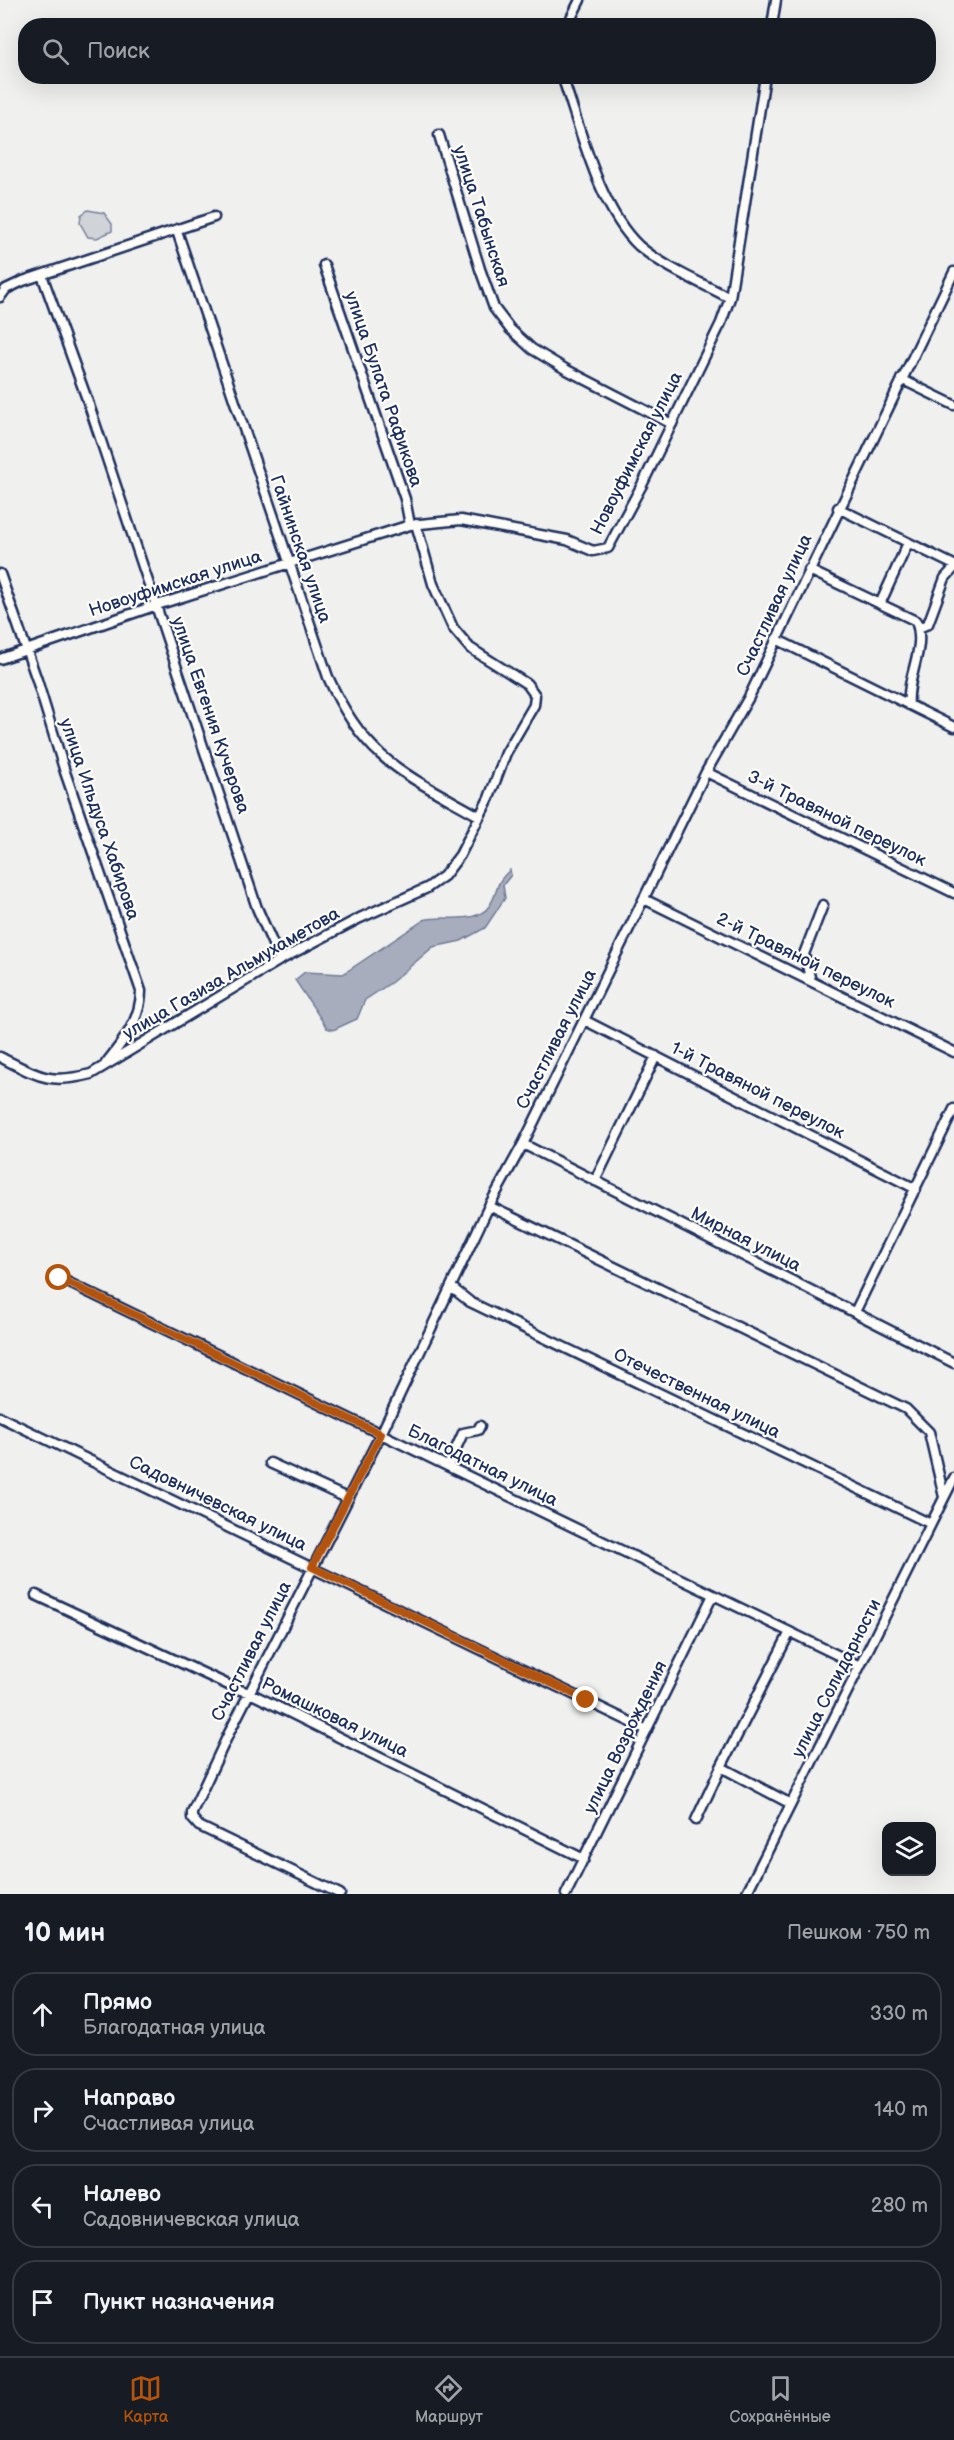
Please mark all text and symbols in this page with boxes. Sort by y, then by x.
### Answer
search box [18,18,936,84]
icon: search [39,35,72,68]
text: Поиск [87,38,150,65]
street label: улица Табынская [449,143,514,290]
street label: улица Булата Рафикова [340,289,427,490]
street label: Новоуфимская улица [586,368,687,538]
street label: Гайнинская улица [265,473,336,626]
street label: Счастливая улица [732,531,817,680]
street label: Новоуфимская улица [86,546,264,621]
street label: улица Евгения Кучерова [167,614,254,817]
street label: улица Ильдуса Хабирова [55,716,144,923]
street label: 3-й Травяной переулок [744,766,930,871]
street label: улица Газиза Альмухаметова [119,903,343,1044]
street label: 2-й Травяной переулок [713,908,899,1013]
street label: Счастливая улица [512,965,601,1113]
street label: 1-й Травяной переулок [667,1037,849,1144]
street label: Мирная улица [687,1203,805,1276]
route start [45,1264,71,1290]
street label: Отечественная улица [610,1344,784,1443]
street label: Благодатная улица [404,1420,562,1511]
street label: Садовничевская улица [126,1451,310,1556]
street label: Счастливая улица [207,1577,296,1725]
street label: улица Солидарности [787,1596,886,1761]
street label: улица Возрождения [579,1658,671,1817]
street label: Ромашковая улица [258,1673,412,1762]
route end [572,1686,598,1712]
map controls [882,1822,936,1876]
button: layers [882,1822,936,1876]
text: 10 мин [24,1918,105,1949]
text: Пешком · 750 m [787,1921,930,1945]
text: Прямо [83,1989,152,2016]
icon: ahead [26,1998,59,2031]
text: 330 m [870,2002,928,2026]
text: Благодатная улица [83,2016,266,2040]
text: Направо [83,2085,175,2112]
icon: right [26,2094,59,2127]
text: 140 m [874,2098,928,2122]
text: Счастливая улица [83,2112,254,2136]
text: Налево [83,2181,161,2208]
icon: left [26,2190,59,2223]
text: 280 m [871,2194,928,2218]
text: Садовничевская улица [83,2208,300,2232]
icon: arrive [26,2286,59,2319]
text: Пункт назначения [83,2289,275,2316]
tab: Карта [123,2372,168,2427]
tab: Маршрут [415,2372,483,2427]
tab: Сохранённые [730,2372,831,2427]

